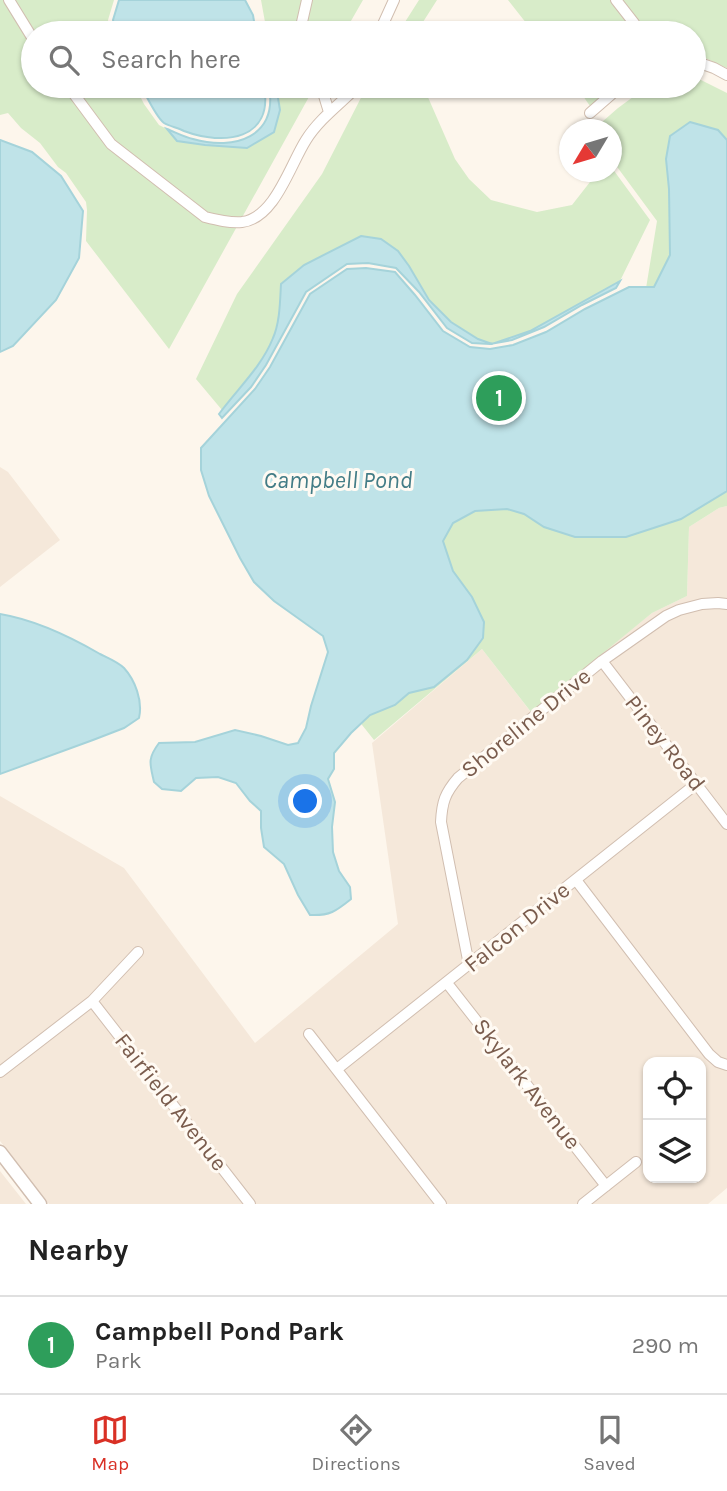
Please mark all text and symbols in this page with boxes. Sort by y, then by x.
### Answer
search box [21,21,706,98]
icon: search [45,41,83,79]
text: Search here [101,44,241,75]
north arrow [559,119,622,182]
pin: 1 [476,372,522,424]
water label: Campbell Pond [264,466,413,494]
street label: Shoreline Drive [456,663,596,783]
street label: Piney Road [619,690,711,796]
your location [288,784,322,818]
street label: Falcon Drive [459,876,575,978]
street label: Skylark Avenue [467,1013,587,1155]
street label: Fairfield Avenue [109,1028,233,1176]
map controls [643,1057,706,1183]
button: locate [643,1057,706,1120]
button: layers [643,1120,706,1183]
text: Nearby [28,1232,128,1268]
text: Campbell Pond Park [95,1316,344,1347]
text: 1 [47,1332,55,1359]
text: 290 m [632,1332,699,1359]
text: Park [95,1347,142,1374]
tab: Map [91,1411,129,1475]
tab: Directions [312,1411,401,1475]
tab: Saved [583,1411,636,1475]

